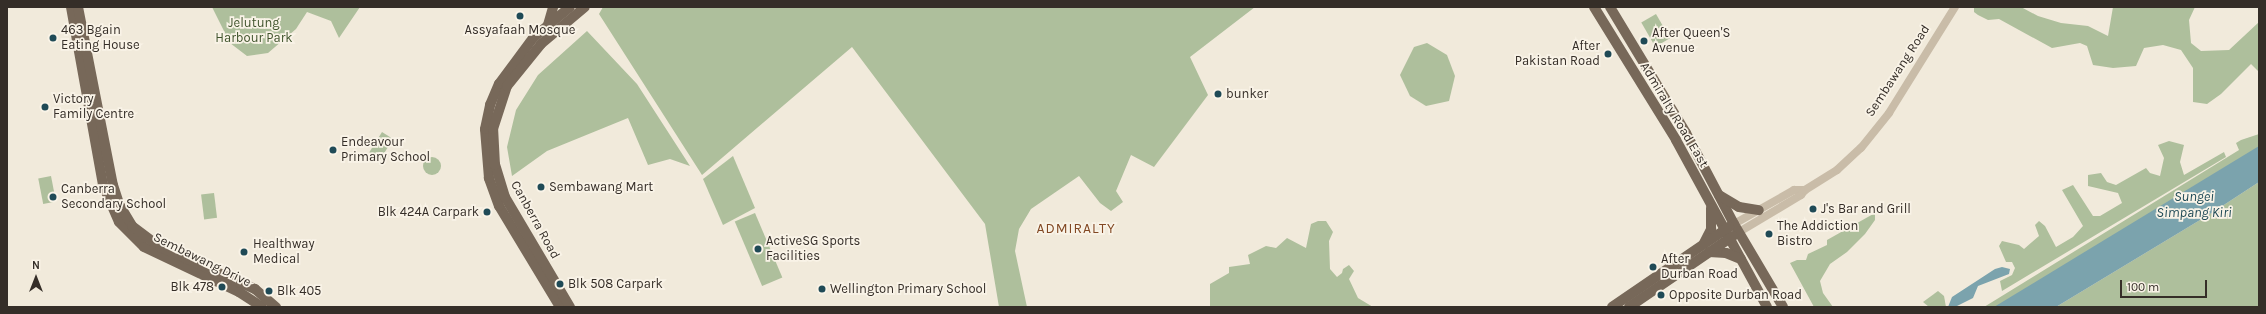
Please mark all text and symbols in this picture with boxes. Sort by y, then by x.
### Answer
marker: Assyafaah Mosque [515,11,525,21]
park label: Jelutung Harbour Park [215,16,293,47]
place label: Assyafaah Mosque [465,22,575,38]
street label: Sembawang Road [1863,22,1933,120]
place label: 463 Bgain Eating House [61,23,140,54]
place label: After Queen'S Avenue [1652,26,1730,57]
marker: 463 Bgain Eating House [48,33,58,43]
marker: After Queen'S Avenue [1639,36,1649,46]
place label: After Pakistan Road [1515,39,1600,70]
marker: After Pakistan Road [1603,49,1613,59]
street label: Admiralty Road East [1636,60,1712,170]
place label: bunker [1226,86,1268,102]
marker: bunker [1213,89,1223,99]
place label: Victory Family Centre [53,92,134,123]
marker: Victory Family Centre [40,102,50,112]
place label: Endeavour Primary School [341,135,430,166]
marker: Endeavour Primary School [328,145,338,155]
street label: Canberra Road [507,178,563,262]
place label: Sembawang Mart [549,179,653,195]
place label: Canberra Secondary School [61,182,166,213]
marker: Sembawang Mart [536,182,546,192]
water label: Sungei Simpang Kiri [2156,189,2232,222]
marker: Canberra Secondary School [48,192,58,202]
place label: J's Bar and Grill [1821,201,1911,217]
place label: Blk 424A Carpark [378,204,479,220]
marker: J's Bar and Grill [1808,204,1818,214]
marker: Blk 424A Carpark [482,207,492,217]
place label: The Addiction Bistro [1777,219,1858,250]
district label: ADMIRALTY [1036,221,1116,237]
marker: The Addiction Bistro [1764,229,1774,239]
street label: Sembawang Drive [151,230,253,290]
place label: ActiveSG Sports Facilities [766,234,860,265]
place label: Healthway Medical [253,237,315,268]
marker: ActiveSG Sports Facilities [753,244,763,254]
marker: Healthway Medical [238,246,250,258]
place label: After Durban Road [1661,252,1738,283]
north arrow [16,258,56,298]
text: N [32,259,40,272]
marker: After Durban Road [1648,262,1658,272]
scale bar [2122,272,2209,298]
place label: Blk 508 Carpark [568,276,663,292]
place label: Blk 478 [171,279,214,295]
marker: Blk 508 Carpark [555,279,565,289]
text: 100 m [2127,280,2159,294]
place label: Wellington Primary School [830,281,986,297]
marker: Blk 478 [217,282,227,292]
place label: Blk 405 [277,283,321,299]
marker: Wellington Primary School [817,284,827,294]
marker: Blk 405 [264,286,274,296]
place label: Opposite Durban Road [1669,287,1802,303]
marker: Opposite Durban Road [1656,290,1666,300]

